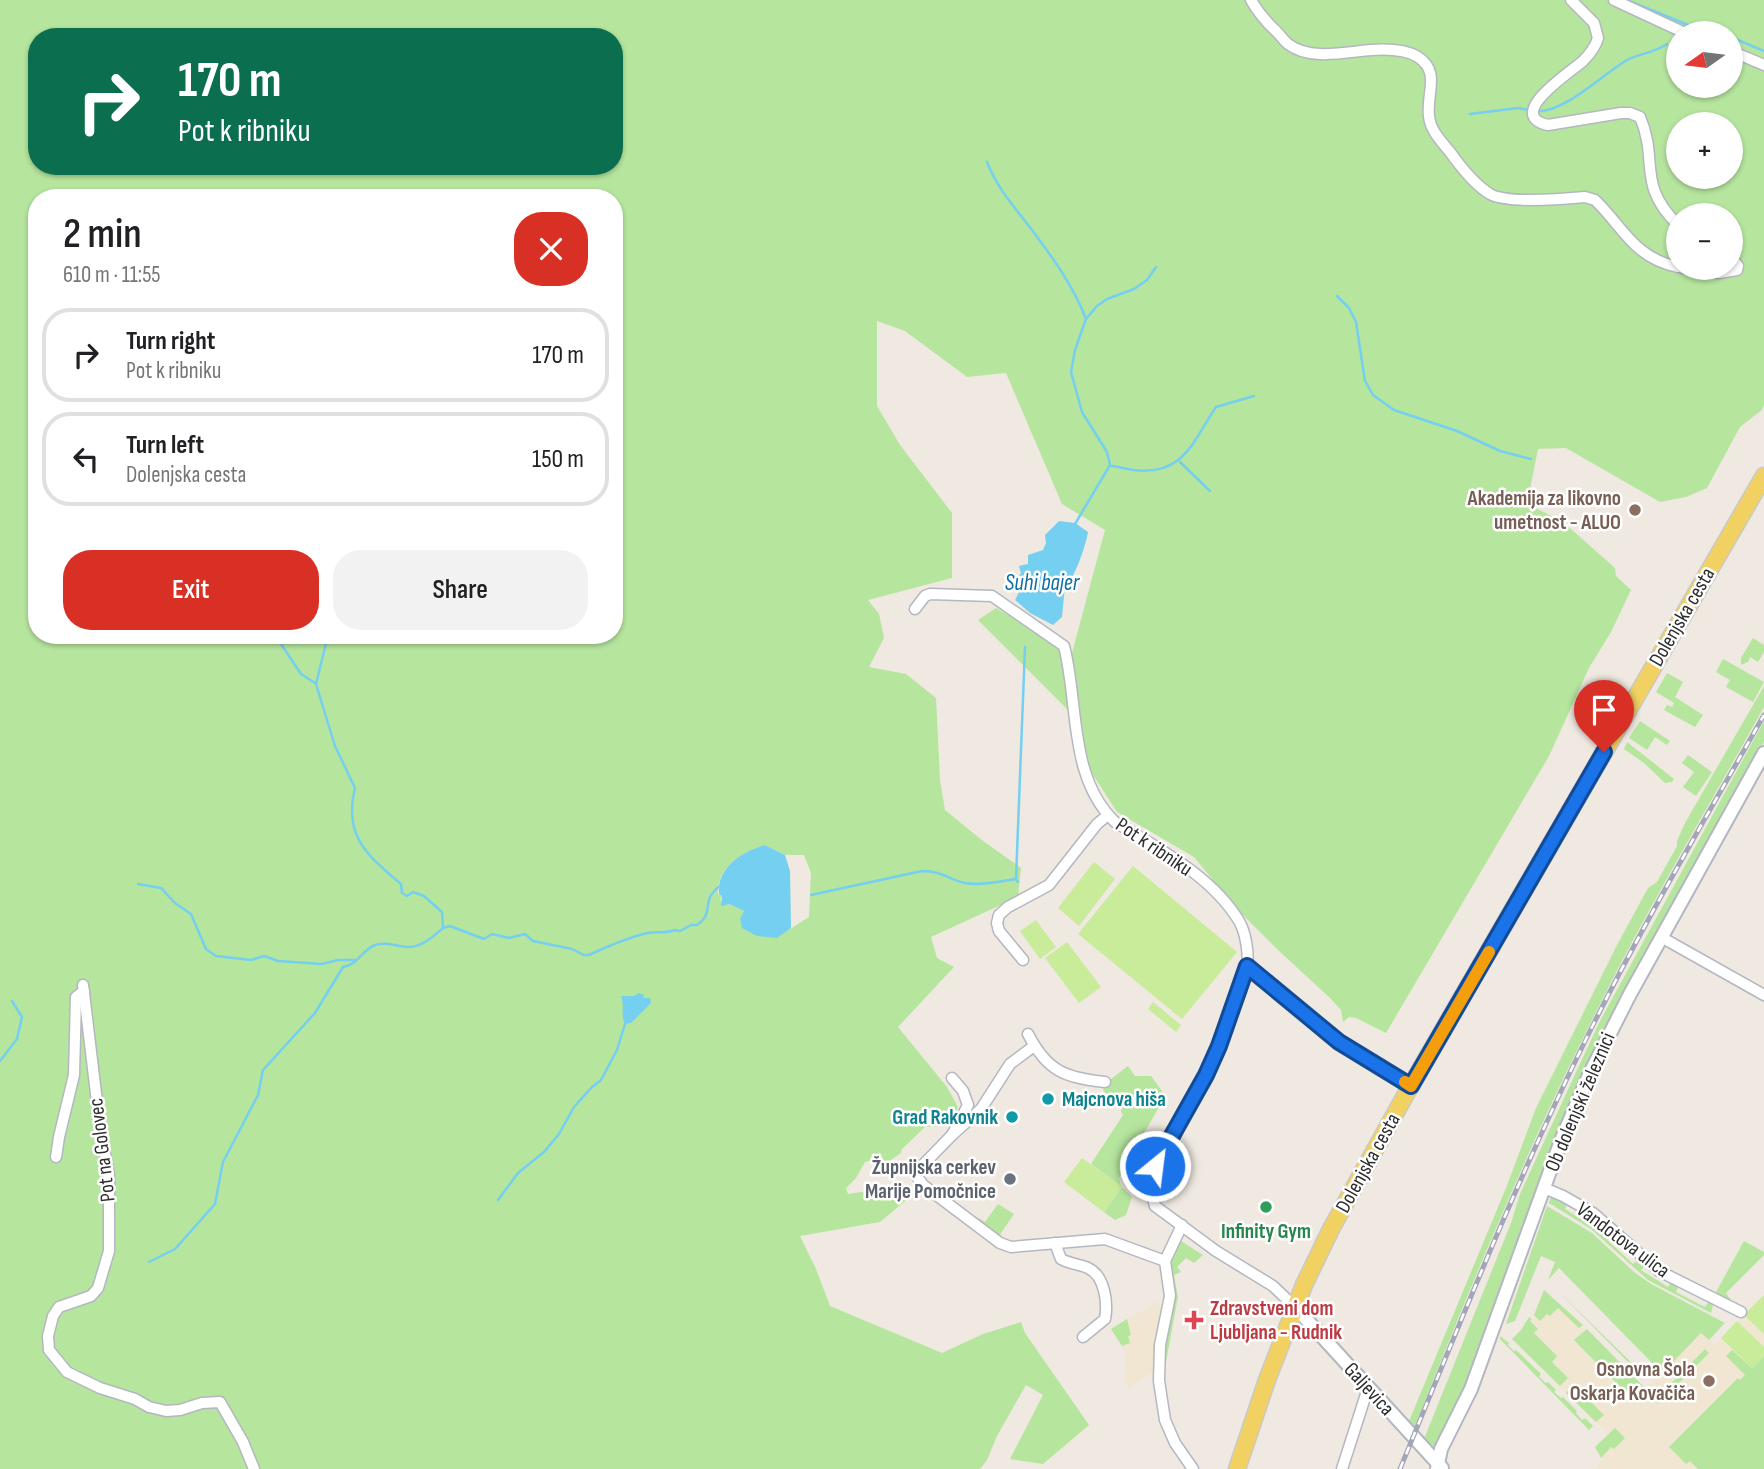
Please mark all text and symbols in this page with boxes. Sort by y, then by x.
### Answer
north arrow [1666,21,1743,98]
map controls [1666,21,1743,280]
text: 170 m [178,52,282,111]
icon: right [63,56,154,147]
text: Pot k ribniku [178,112,311,151]
button: + [1666,112,1743,189]
button: − [1666,203,1743,280]
text: 2 min [63,209,142,260]
button: close [514,212,588,286]
text: 610 m · 11:55 [63,261,161,289]
text: Turn right [126,326,215,357]
icon: right [67,336,105,374]
text: 170 m [532,340,584,371]
text: Pot k ribniku [126,357,221,385]
text: Turn left [126,430,204,461]
icon: left [67,440,105,478]
text: 150 m [532,444,584,475]
text: Dolenjska cesta [126,461,246,489]
place label: Akademija za likovno umetnost - ALUO [1467,486,1621,535]
marker: Akademija za likovno umetnost - ALUO [1627,502,1643,518]
button: Exit [63,550,319,630]
button: Share [333,550,588,630]
street label: Dolenjska cesta [1644,563,1720,671]
water label: Suhi bajer [1005,569,1081,597]
pin [1574,680,1634,752]
icon: arrive [1585,691,1623,729]
street label: Pot k ribniku [1111,812,1197,882]
street label: Ob dolenjski železnici [1539,1029,1621,1175]
place label: Majcnova hiša [1062,1087,1166,1112]
marker: Majcnova hiša [1040,1091,1056,1107]
street label: Pot na Golovec [83,1097,121,1203]
place label: Grad Rakovnik [892,1105,998,1130]
marker: Grad Rakovnik [1004,1109,1020,1125]
street label: Dolenjska cesta [1330,1109,1406,1217]
position arrow [1118,1129,1192,1203]
place label: Župnijska cerkev Marije Pomočnice [865,1155,996,1204]
marker: Župnijska cerkev Marije Pomočnice [1002,1171,1018,1187]
street label: Vandotova ulica [1571,1197,1675,1283]
marker: Infinity Gym [1258,1199,1274,1215]
place label: Infinity Gym [1221,1219,1311,1244]
place label: Zdravstveni dom Ljubljana - Rudnik [1210,1296,1342,1345]
marker: Zdravstveni dom Ljubljana - Rudnik [1184,1310,1204,1330]
street label: Galjevica [1339,1357,1399,1421]
place label: Osnovna Šola Oskarja Kovačiča [1570,1357,1695,1406]
marker: Osnovna Šola Oskarja Kovačiča [1701,1373,1717,1389]

